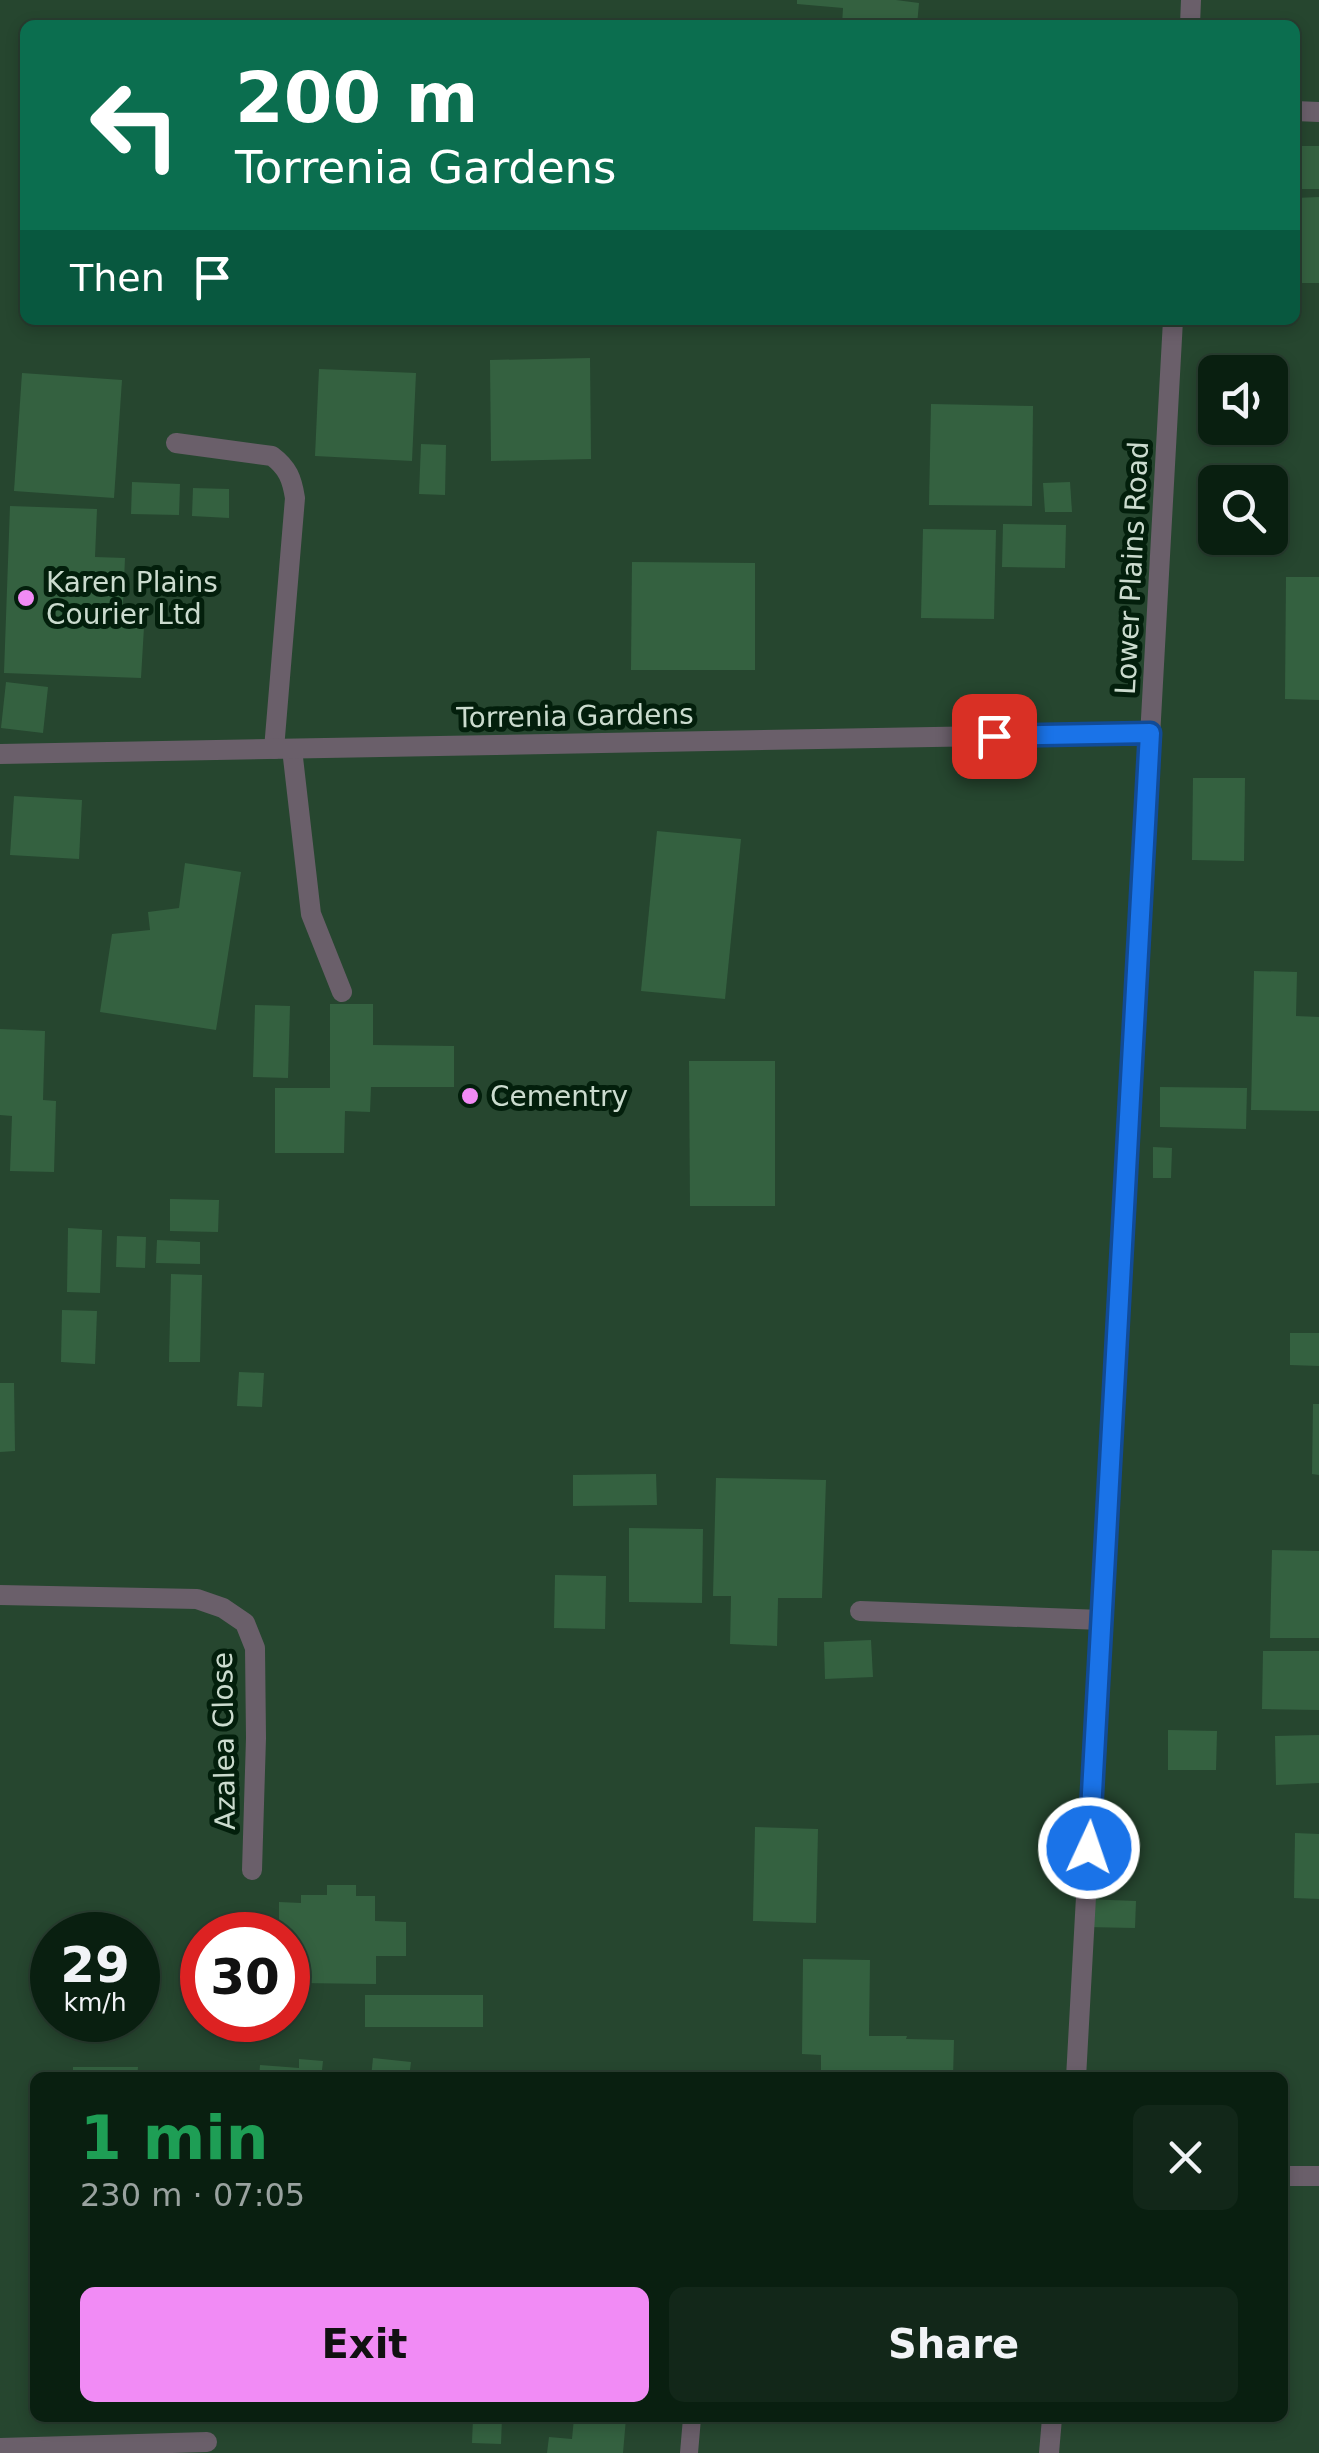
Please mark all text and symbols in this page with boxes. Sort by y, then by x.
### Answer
text: 200 m [235,57,478,139]
icon: left [70,60,200,190]
text: Torrenia Gardens [235,141,617,194]
icon: arrive [185,250,240,305]
text: Then [70,256,165,300]
map controls [1198,355,1288,555]
button: sound [1198,355,1288,445]
street label: Lower Plains Road [1109,440,1155,696]
button: search [1198,465,1288,555]
place label: Karen Plains Courier Ltd [46,566,218,631]
marker: Karen Plains Courier Ltd [15,587,37,609]
pin [952,694,1037,779]
street label: Torrenia Gardens [455,697,694,735]
icon: arrive [967,709,1022,764]
place label: Cementry [490,1080,628,1113]
marker: Cementry [459,1085,481,1107]
street label: Azalea Close [206,1652,242,1830]
position arrow [1037,1796,1141,1900]
speed limit sign: 30 [180,1912,310,2042]
text: 29 [60,1936,130,1994]
text: km/h [63,1988,127,2017]
text: 1 min [80,2103,268,2173]
button: close [1133,2105,1238,2210]
text: 230 m · 07:05 [80,2176,305,2214]
button: Exit [80,2287,649,2402]
button: Share [669,2287,1238,2402]

